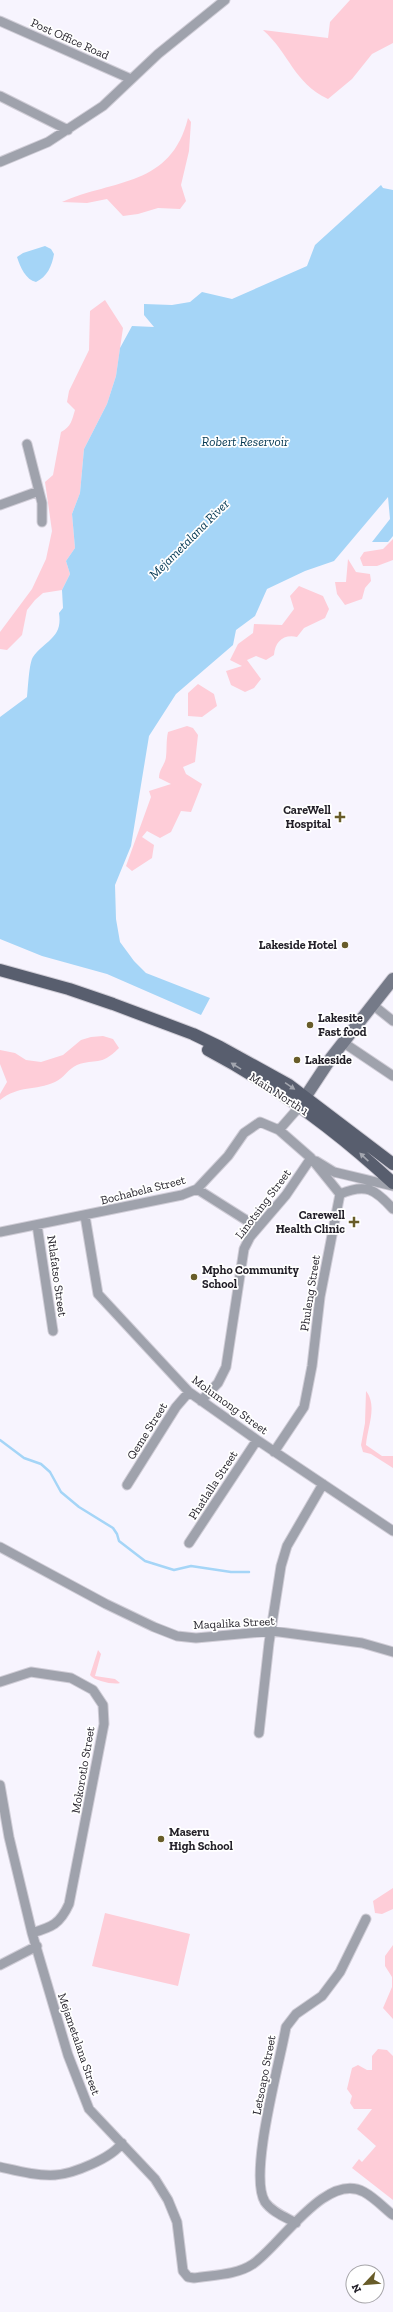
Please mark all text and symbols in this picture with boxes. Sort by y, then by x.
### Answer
street label: Post Office Road [29,16,112,63]
water label: Robert Reservoir [202,434,289,449]
water label: Mejametalana River [146,496,232,582]
place label: CareWell Hospital [283,803,332,831]
marker: CareWell Hospital [334,811,346,823]
place label: Lakeside Hotel [259,938,338,952]
marker: Lakeside Hotel [340,940,350,950]
place label: Lakesite Fast food [318,1011,367,1039]
marker: Lakesite Fast food [305,1020,315,1030]
place label: Lakeside [305,1053,352,1067]
marker: Lakeside [292,1055,302,1065]
one-way arrow [231,1062,241,1070]
street label: Main North 1 [247,1070,311,1118]
one-way arrow [285,1082,296,1090]
one-way arrow [360,1153,369,1162]
street label: Linotsing Street [232,1166,294,1242]
street label: Bochabela Street [99,1173,187,1207]
place label: Carewell Health Clinic [276,1208,346,1236]
marker: Carewell Health Clinic [348,1216,360,1228]
street label: Ntlafatso Street [44,1234,70,1318]
street label: Phuleng Street [297,1253,323,1332]
place label: Mpho Community School [202,1263,299,1291]
marker: Mpho Community School [189,1272,199,1282]
street label: Molumong Street [189,1373,271,1438]
street label: Qeme Street [124,1399,170,1462]
street label: Phatlalla Street [186,1447,241,1522]
street label: Maqalika Street [193,1614,276,1632]
street label: Mokorotlo Street [68,1725,98,1815]
place label: Maseru High School [169,1825,234,1853]
marker: Maseru High School [156,1834,166,1844]
street label: Mejametalana Street [54,1991,103,2098]
street label: Letsoapo Street [249,2033,279,2116]
north arrow [345,2264,385,2304]
text: N [349,2281,364,2295]

